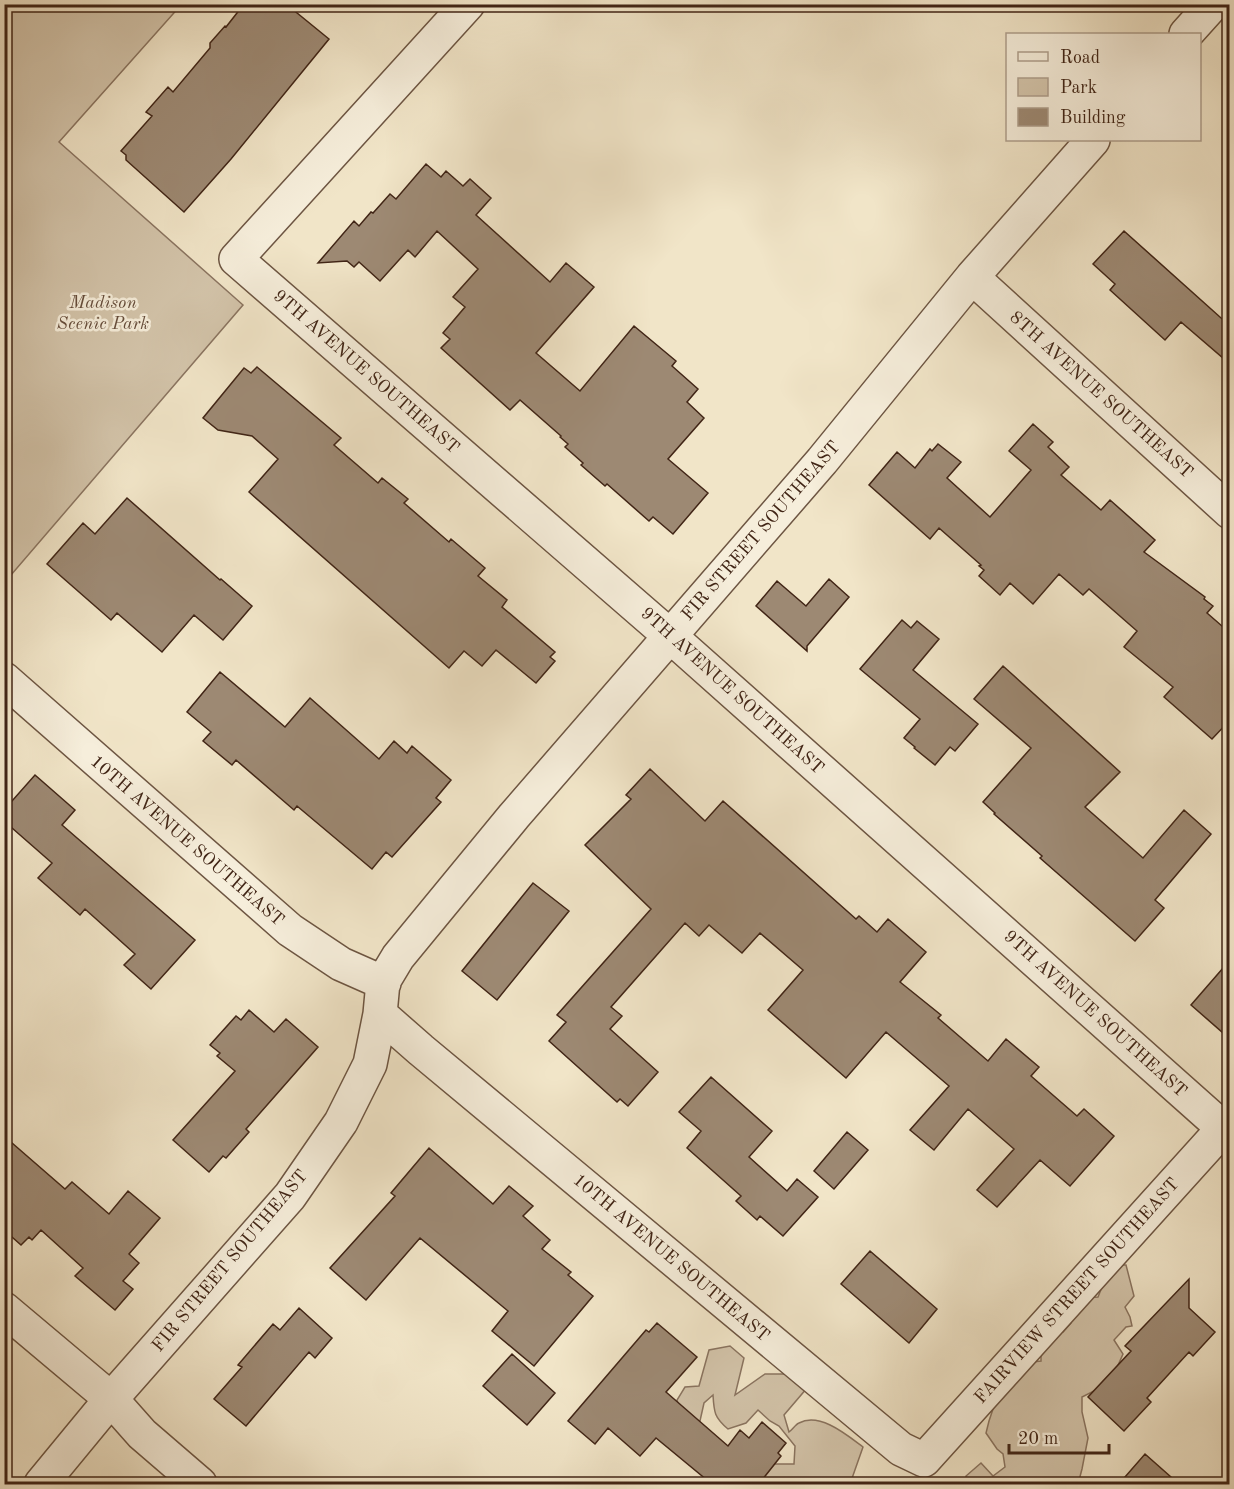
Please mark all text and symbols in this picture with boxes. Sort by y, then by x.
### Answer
legend [1006,33,1201,141]
text: Road [1060,49,1100,67]
text: Park [1060,79,1097,97]
text: Building [1060,109,1126,127]
street label: 9TH AVENUE SOUTHEAST [270,287,462,457]
park label: Madison Scenic Park [57,294,149,333]
street label: 8TH AVENUE SOUTHEAST [1006,308,1196,482]
street label: FIR STREET SOUTHEAST [678,438,844,624]
street label: 9TH AVENUE SOUTHEAST [637,604,827,778]
street label: 10TH AVENUE SOUTHEAST [87,752,287,930]
street label: 9TH AVENUE SOUTHEAST [1000,927,1190,1101]
street label: FIR STREET SOUTHEAST [149,1167,311,1355]
street label: 10TH AVENUE SOUTHEAST [569,1171,773,1345]
street label: FAIRVIEW STREET SOUTHEAST [971,1175,1183,1407]
scale bar [1009,1417,1110,1455]
text: 20 m [1018,1430,1058,1448]

